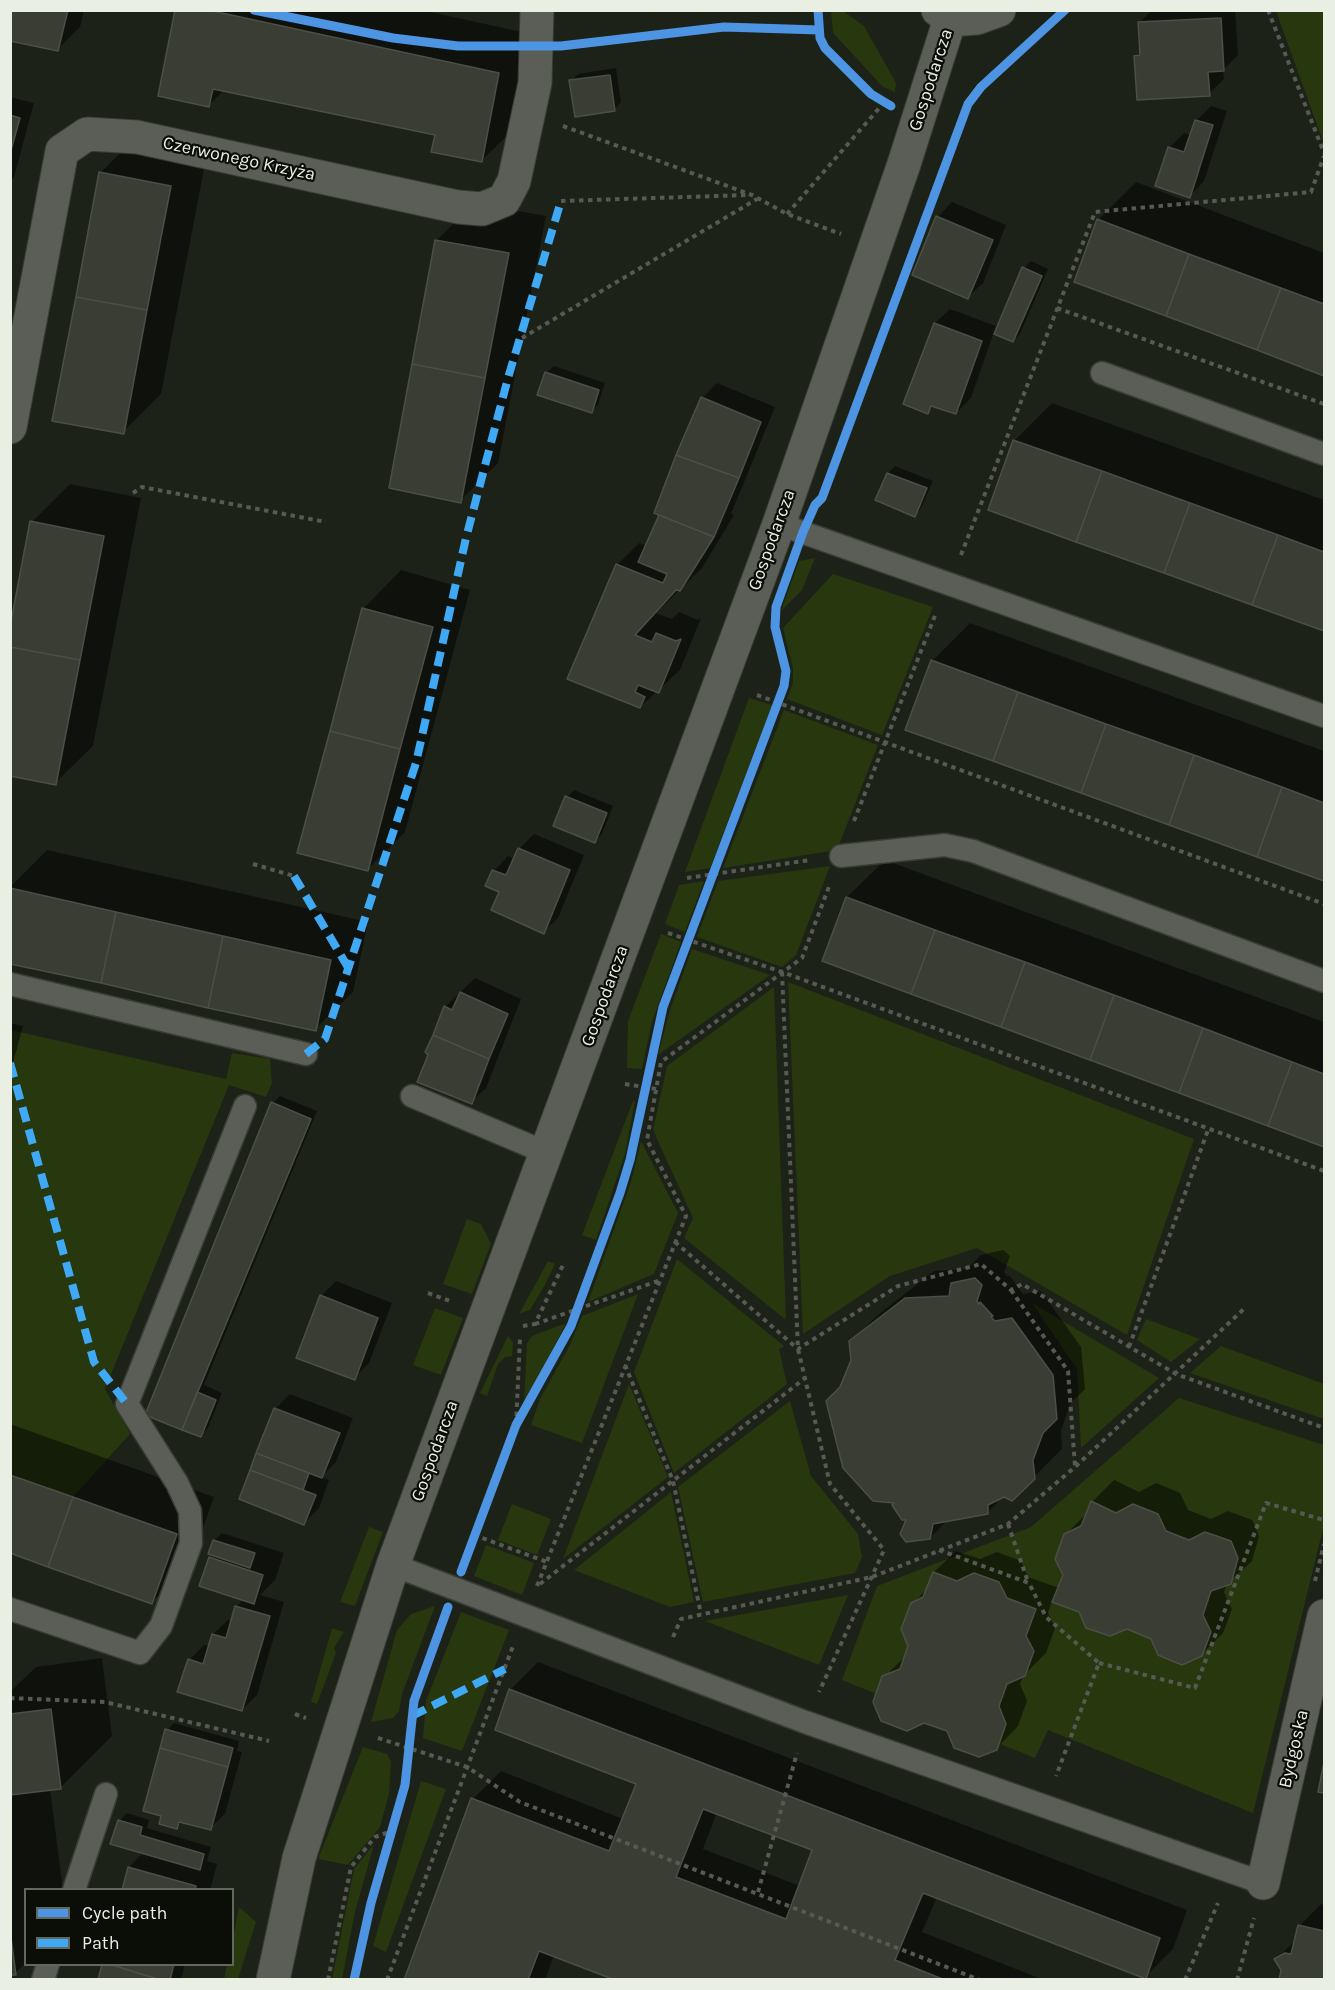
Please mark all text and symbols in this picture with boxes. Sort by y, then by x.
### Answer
street label: Gospodarcza [904,26,958,134]
street label: Czerwonego Krzyża [161,132,317,186]
street label: Gospodarcza [744,486,800,594]
street label: Gospodarcza [577,942,633,1050]
street label: Gospodarcza [407,1397,463,1505]
street label: Bydgoska [1275,1708,1313,1790]
legend [24,1888,234,1966]
text: Cycle path [82,1902,167,1924]
text: Path [82,1932,120,1954]

